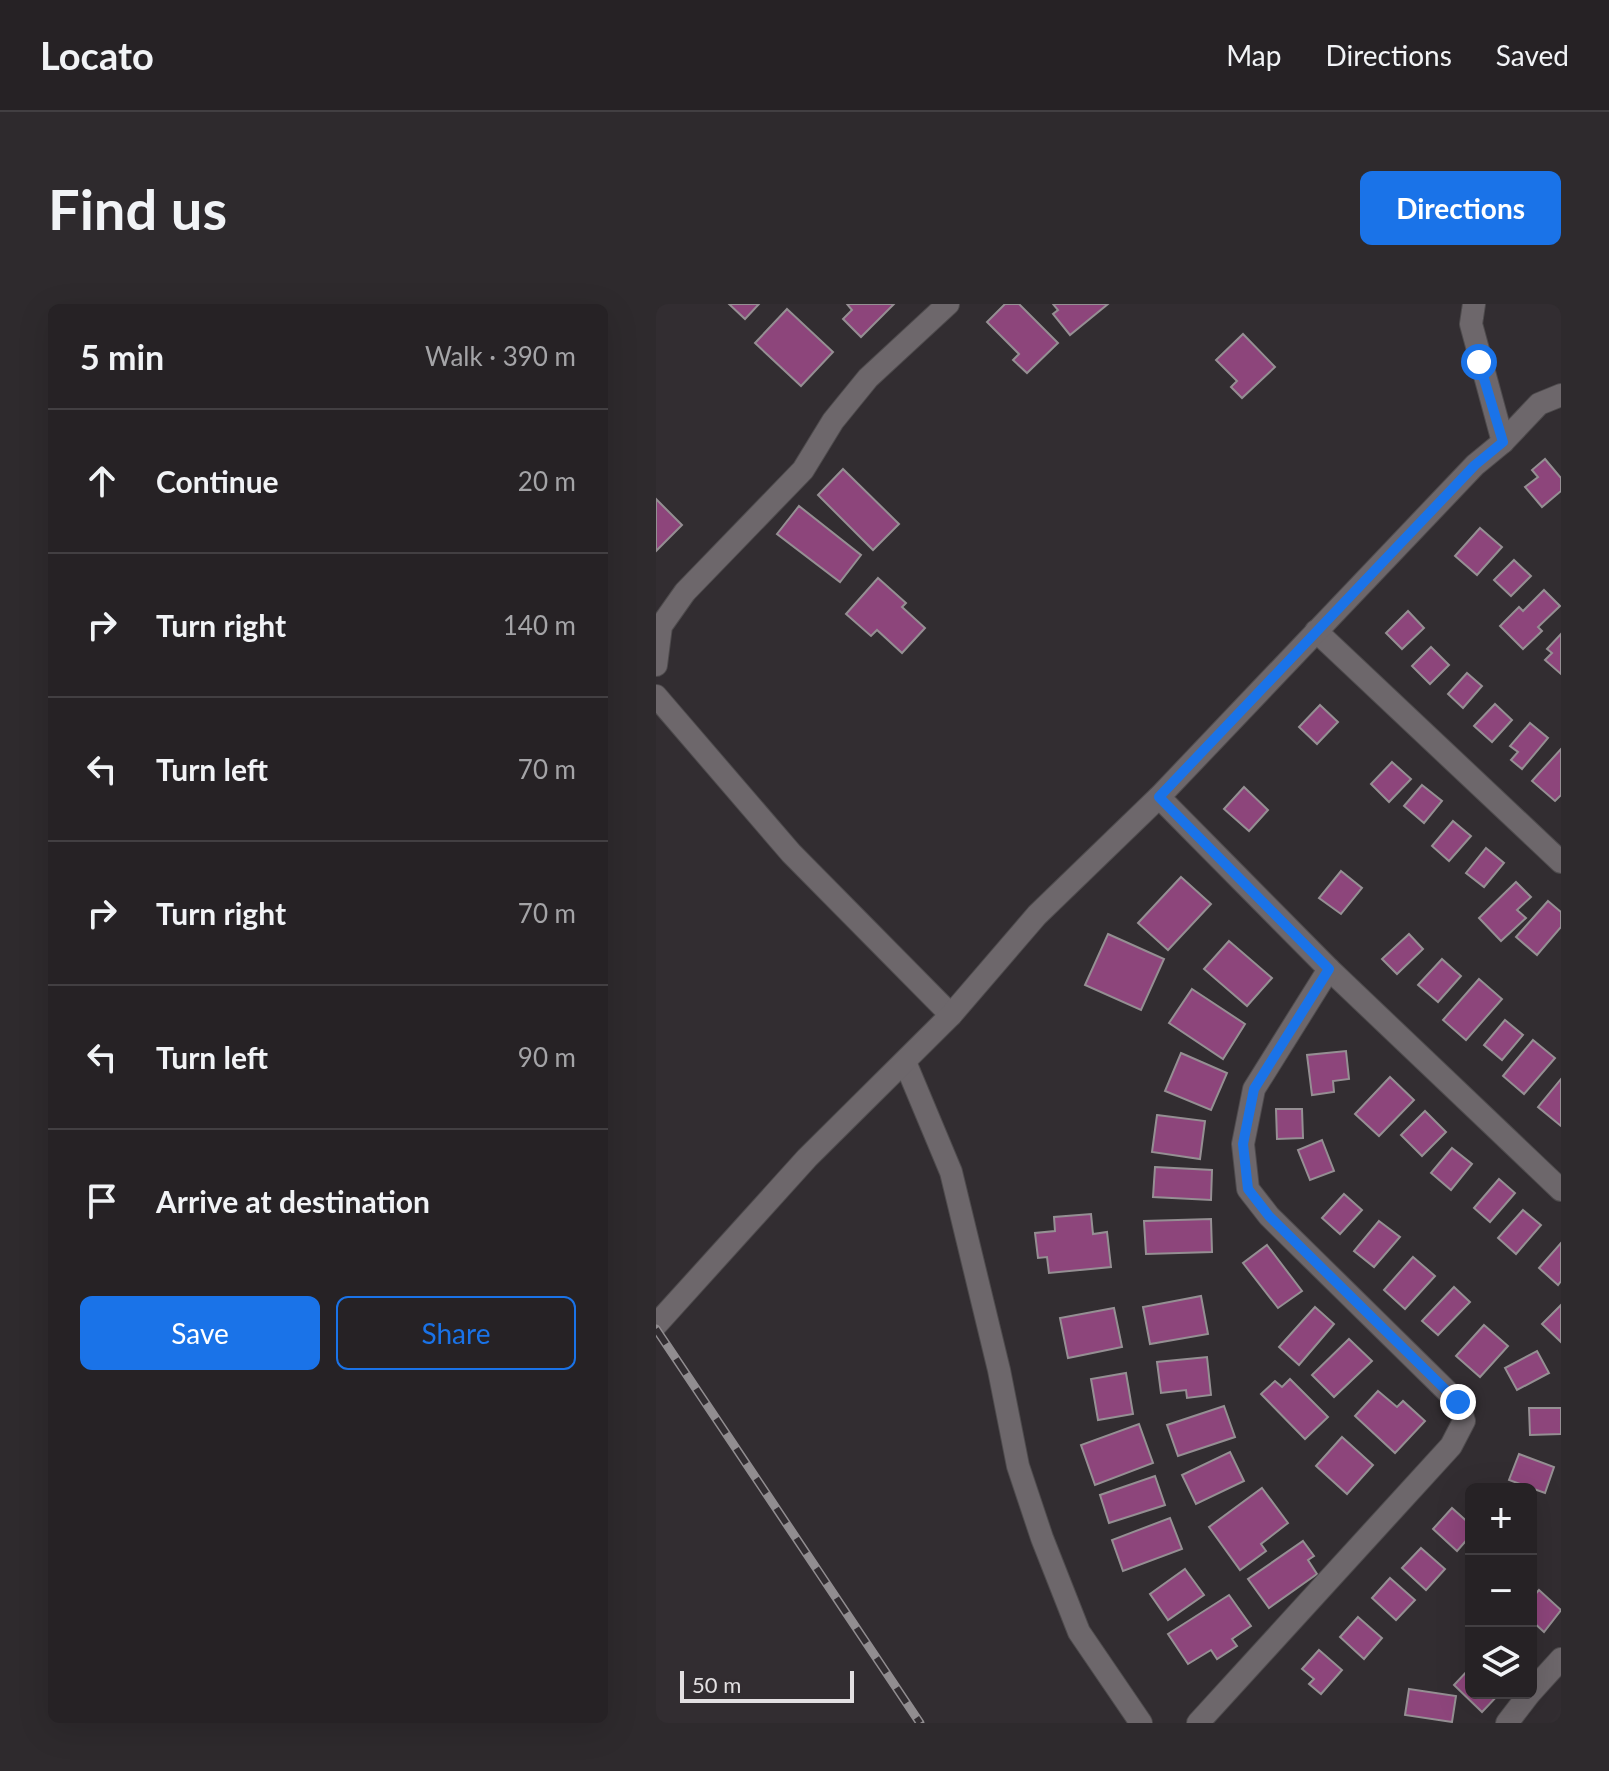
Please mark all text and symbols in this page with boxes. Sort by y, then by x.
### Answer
text: Locato [40,32,154,78]
text: Map [1226,38,1281,72]
text: Directions [1325,38,1452,72]
text: Saved [1496,38,1569,72]
button: Directions [1360,171,1561,245]
text: Find us [48,175,227,242]
text: 5 min [80,336,164,377]
text: Walk · 390 m [425,340,576,372]
route start [1461,344,1497,380]
icon: ahead [80,459,124,503]
text: Continue [156,463,279,499]
text: 20 m [518,465,576,497]
icon: right [80,603,124,647]
text: Turn right [156,607,286,643]
text: 140 m [503,609,576,641]
icon: left [80,747,124,791]
text: Turn left [156,751,268,787]
text: 70 m [518,753,576,785]
icon: right [80,891,124,935]
text: Turn right [156,895,286,931]
text: 70 m [518,897,576,929]
icon: left [80,1035,124,1079]
text: Turn left [156,1039,268,1075]
text: 90 m [518,1041,576,1073]
icon: arrive [80,1179,124,1223]
text: Arrive at destination [156,1183,430,1219]
button: Save [80,1296,320,1370]
button: Share [336,1296,576,1370]
route end [1440,1384,1476,1420]
map controls [1465,1483,1537,1699]
button: + [1465,1483,1537,1555]
button: − [1465,1555,1537,1627]
button: layers [1465,1627,1537,1699]
scale bar [680,1667,854,1703]
text: 50 m [692,1671,741,1698]

